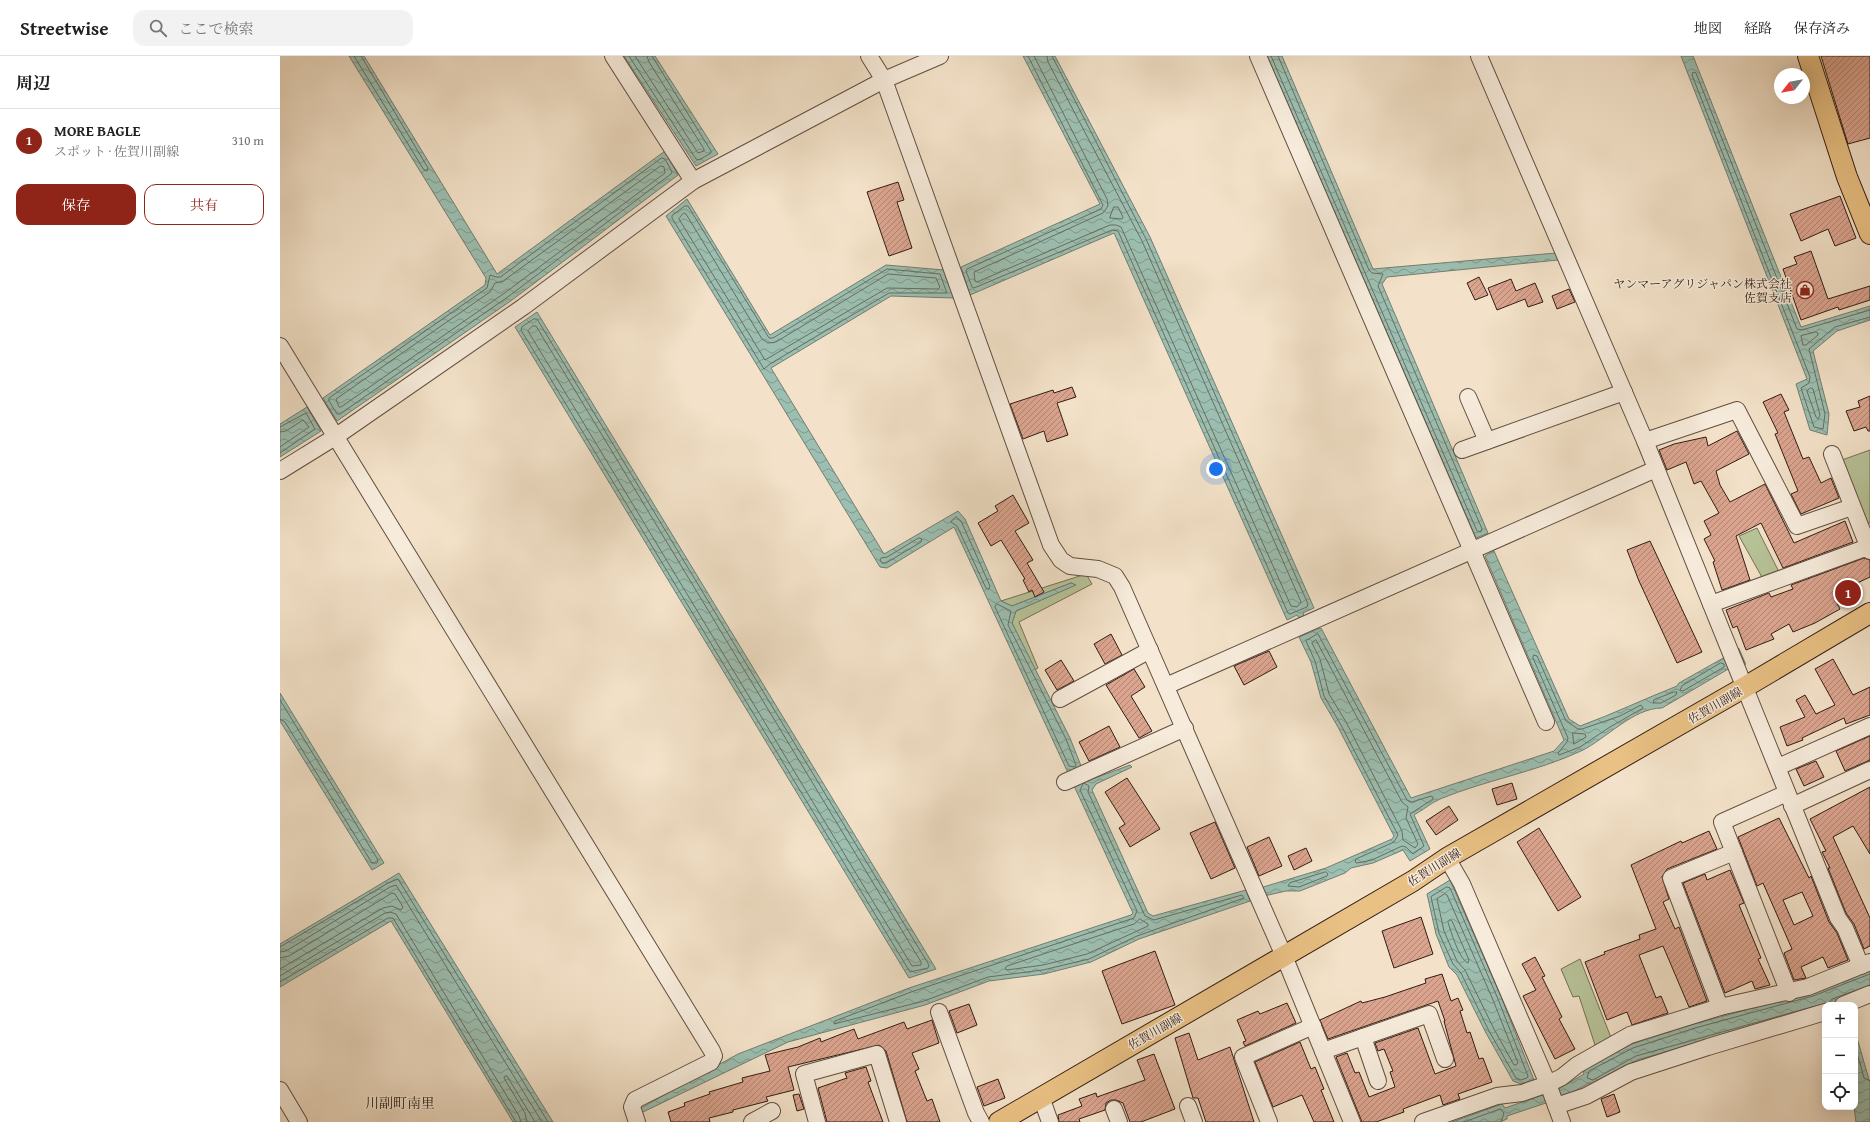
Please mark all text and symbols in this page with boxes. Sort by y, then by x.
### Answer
search box [133,10,413,46]
text: Streetwise [20,14,109,42]
icon: search [147,17,169,39]
text: ここで検索 [179,18,254,39]
text: 地図 [1694,18,1722,38]
text: 経路 [1744,18,1772,38]
text: 保存済み [1794,18,1850,38]
north arrow [1774,68,1810,104]
text: 周辺 [16,70,50,95]
text: MORE BAGLE [54,120,141,141]
text: 1 [26,131,32,150]
text: 310 m [232,131,264,150]
text: スポット · 佐賀川副線 [54,142,179,161]
button: 保存 [16,184,136,225]
button: 共有 [144,184,264,225]
place label: ヤンマーアグリジャパン株式会社 佐賀支店 [1613,275,1792,306]
shop icon: ヤンマーアグリジャパン株式会社 佐賀支店 [1795,280,1815,300]
your location [1206,459,1226,479]
pin: 1 [1835,578,1861,608]
street label: 佐賀川副線 [1685,683,1745,727]
street label: 佐賀川副線 [1404,844,1464,890]
map controls [1822,1002,1858,1110]
button: + [1822,1002,1858,1038]
street label: 佐賀川副線 [1125,1009,1185,1053]
button: − [1822,1038,1858,1074]
button: locate [1822,1074,1858,1110]
district label: 川副町南里 [365,1093,435,1113]

